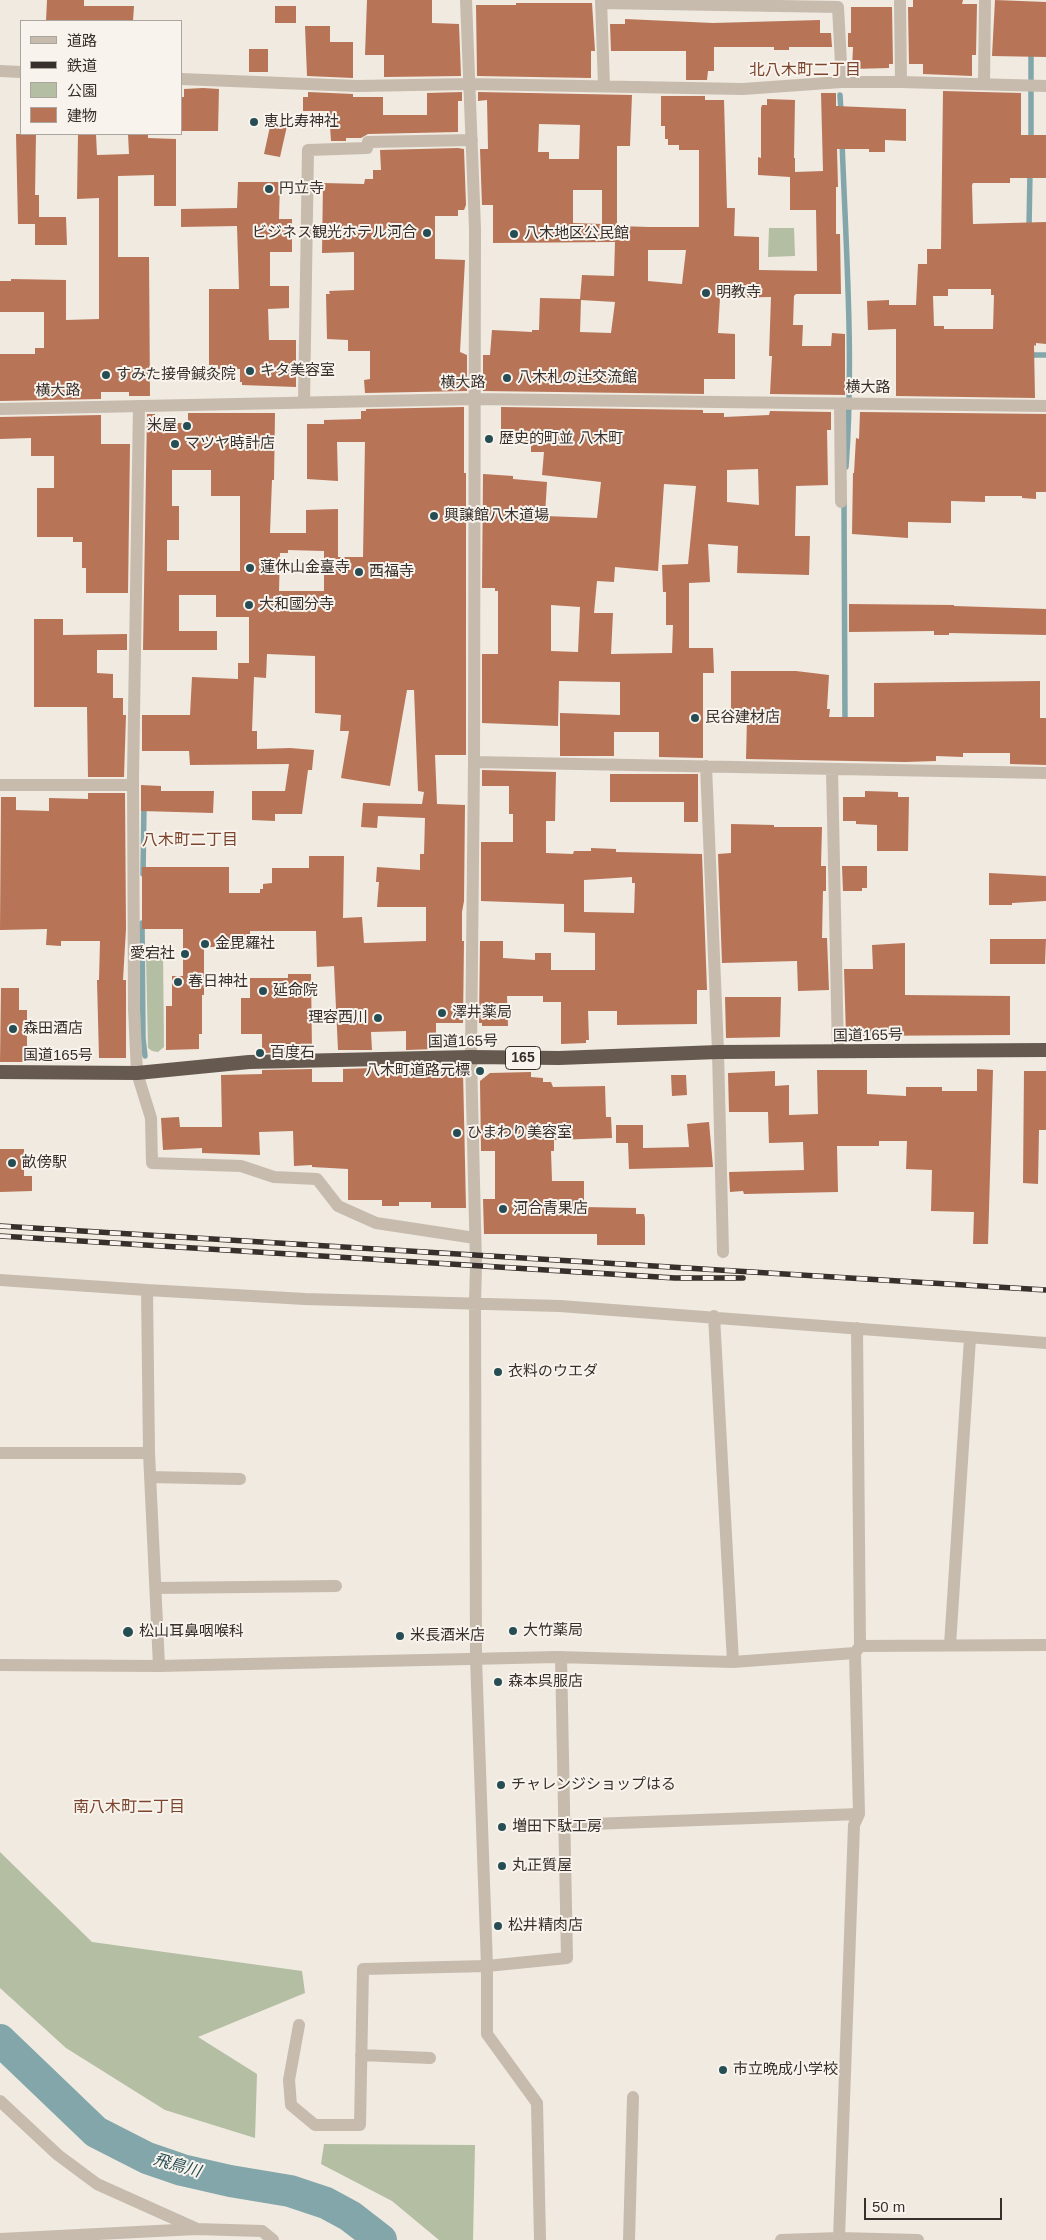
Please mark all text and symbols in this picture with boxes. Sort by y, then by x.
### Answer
legend [20,20,182,135]
text: 道路 [67,32,97,49]
text: 鉄道 [67,57,97,74]
district label: 北八木町二丁目 [749,61,861,81]
text: 公園 [67,82,97,99]
text: 建物 [67,107,97,124]
place label: 恵比寿神社 [264,113,339,131]
marker: 恵比寿神社 [248,116,260,128]
place label: 円立寺 [279,180,324,198]
marker: 円立寺 [263,183,275,195]
place label: ビジネス観光ホテル河合 [252,224,417,242]
place label: 八木地区公民館 [524,225,629,243]
marker: ビジネス観光ホテル河合 [421,227,433,239]
marker: 八木地区公民館 [508,228,520,240]
place label: 明教寺 [716,284,761,302]
marker: 明教寺 [700,287,712,299]
place label: キタ美容室 [260,362,335,380]
marker: キタ美容室 [244,365,256,377]
place label: すみた接骨鍼灸院 [116,366,236,384]
marker: すみた接骨鍼灸院 [100,369,112,381]
place label: 八木札の辻交流館 [517,369,637,387]
marker: 八木札の辻交流館 [501,372,513,384]
street label: 横大路 [440,374,486,392]
street label: 横大路 [846,379,890,397]
street label: 横大路 [35,382,81,400]
place label: 米屋 [147,417,177,435]
marker: 米屋 [181,420,193,432]
place label: 歴史的町並 八木町 [499,430,623,448]
marker: 歴史的町並 八木町 [483,433,495,445]
place label: マツヤ時計店 [185,435,275,453]
marker: マツヤ時計店 [169,438,181,450]
place label: 興譲館八木道場 [444,507,549,525]
marker: 興譲館八木道場 [428,510,440,522]
place label: 蓮休山金臺寺 [260,559,350,577]
marker: 蓮休山金臺寺 [244,562,256,574]
place label: 西福寺 [369,563,414,581]
marker: 西福寺 [353,566,365,578]
place label: 大和國分寺 [259,596,334,614]
marker: 大和國分寺 [243,599,255,611]
place label: 民谷建材店 [705,709,780,727]
marker: 民谷建材店 [689,712,701,724]
district label: 八木町二丁目 [142,831,238,851]
place label: 金毘羅社 [215,935,275,953]
marker: 金毘羅社 [199,938,211,950]
place label: 愛宕社 [130,945,175,963]
marker: 愛宕社 [179,948,191,960]
place label: 春日神社 [188,973,248,991]
marker: 春日神社 [172,976,184,988]
place label: 延命院 [273,982,318,1000]
marker: 延命院 [257,985,269,997]
place label: 澤井薬局 [452,1004,512,1022]
marker: 澤井薬局 [436,1007,448,1019]
place label: 理容西川 [308,1009,368,1027]
marker: 理容西川 [372,1012,384,1024]
place label: 森田酒店 [23,1020,83,1038]
marker: 森田酒店 [7,1023,19,1035]
street label: 国道165号 [833,1026,903,1046]
street label: 国道165号 [428,1032,498,1052]
place label: 百度石 [270,1044,315,1062]
road number: 165 [506,1046,540,1070]
street label: 国道165号 [23,1047,93,1065]
marker: 百度石 [254,1047,266,1059]
place label: 八木町道路元標 [365,1062,470,1080]
marker: 八木町道路元標 [474,1065,486,1077]
place label: ひまわり美容室 [467,1124,572,1142]
marker: ひまわり美容室 [451,1127,463,1139]
place label: 畝傍駅 [22,1154,67,1172]
marker: 畝傍駅 [6,1157,18,1169]
place label: 河合青果店 [513,1200,588,1218]
marker: 河合青果店 [497,1203,509,1215]
place label: 衣料のウエダ [508,1363,598,1381]
marker: 衣料のウエダ [492,1366,504,1378]
place label: 大竹薬局 [523,1622,583,1640]
place label: 松山耳鼻咽喉科 [139,1623,244,1641]
marker: 松山耳鼻咽喉科 [121,1625,135,1639]
marker: 大竹薬局 [507,1625,519,1637]
place label: 米長酒米店 [410,1627,485,1645]
marker: 米長酒米店 [394,1630,406,1642]
place label: 森本呉服店 [508,1673,583,1691]
marker: 森本呉服店 [492,1676,504,1688]
place label: チャレンジショップはる [511,1776,676,1794]
marker: チャレンジショップはる [495,1779,507,1791]
district label: 南八木町二丁目 [73,1798,185,1818]
place label: 増田下駄工房 [512,1818,602,1836]
marker: 増田下駄工房 [496,1821,508,1833]
place label: 丸正質屋 [512,1857,572,1875]
marker: 丸正質屋 [496,1860,508,1872]
place label: 松井精肉店 [508,1917,583,1935]
marker: 松井精肉店 [492,1920,504,1932]
place label: 市立晩成小学校 [733,2061,838,2079]
marker: 市立晩成小学校 [717,2064,729,2076]
water label: 飛鳥川 [151,2150,203,2182]
scale bar [866,2188,1004,2220]
text: 50 m [872,2198,905,2215]

